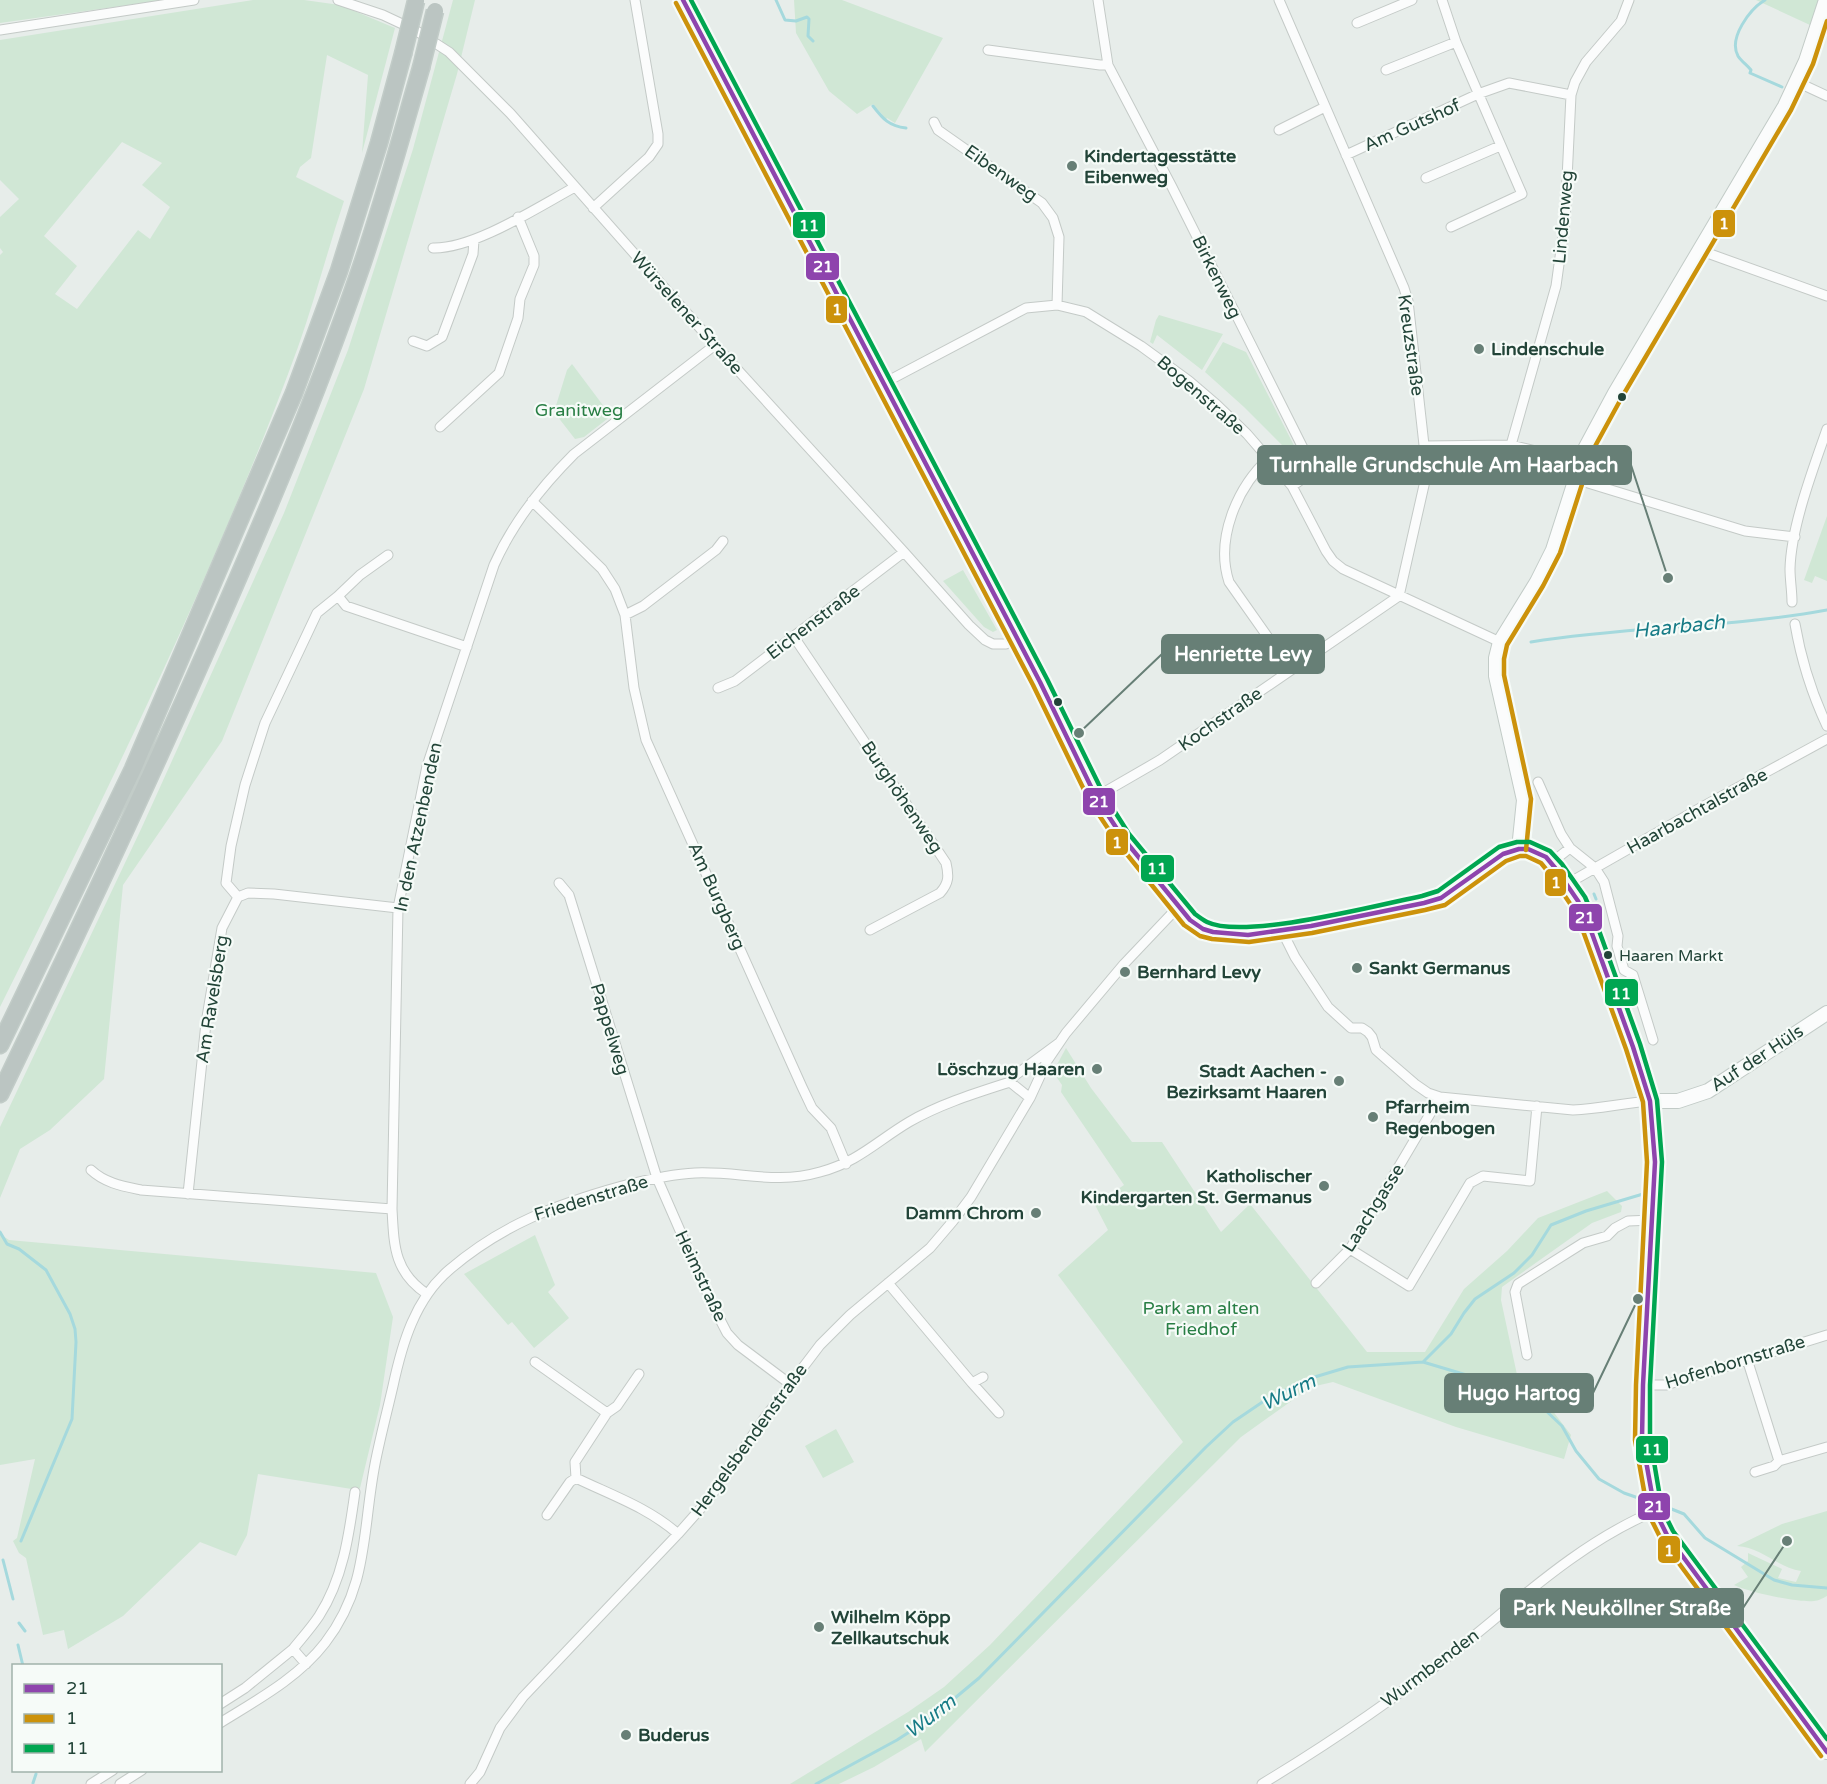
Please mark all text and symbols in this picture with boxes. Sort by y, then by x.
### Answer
street label: Am Gutshof [1360,94,1464,156]
street label: Eibenweg [960,140,1042,206]
place label: Kindertagesstätte Eibenweg [1084,145,1236,188]
marker: Kindertagesstätte Eibenweg [1065,159,1079,173]
street label: Lindenweg [1548,169,1578,265]
line badge: 1 [1712,209,1736,238]
line badge: 11 [792,211,826,239]
text: 1 [1719,214,1729,234]
text: 11 [799,216,819,236]
street label: Birkenweg [1187,232,1247,322]
street label: Würselener Straße [626,247,748,379]
line badge: 21 [805,252,840,281]
text: 21 [813,257,833,277]
street label: Kreuzstraße [1393,293,1429,397]
line badge: 1 [825,295,848,324]
text: 1 [832,300,842,320]
place label: Lindenschule [1491,338,1604,360]
marker: Lindenschule [1472,342,1486,356]
street label: Bogenstraße [1152,351,1250,439]
unlabelled marker [1616,391,1628,403]
park label: Granitweg [535,399,623,421]
callout: Turnhalle Grundschule Am Haarbach [1258,446,1631,484]
text: Turnhalle Grundschule Am Haarbach [1268,454,1619,478]
street label: Eichenstraße [762,580,864,664]
water label: Haarbach [1632,610,1727,644]
callout: Henriette Levy [1162,635,1324,673]
text: Henriette Levy [1174,643,1312,667]
street label: Kochstraße [1174,682,1266,756]
unlabelled marker [1052,696,1064,708]
street label: Burghöhenweg [856,737,948,857]
street label: In den Atzenbenden [389,740,447,914]
street label: Haarbachtalstraße [1623,763,1771,859]
line badge: 21 [1082,787,1116,816]
text: 21 [1089,792,1109,812]
line badge: 1 [1105,828,1129,856]
text: 1 [1112,833,1122,853]
street label: Am Burgberg [683,839,751,953]
line badge: 11 [1140,854,1175,883]
text: 11 [1147,859,1167,879]
line badge: 1 [1544,868,1567,897]
text: 1 [1551,873,1561,893]
line badge: 21 [1568,903,1603,932]
text: 21 [1575,908,1595,928]
street label: Am Ravelsberg [191,933,233,1065]
place label: Haaren Markt [1619,946,1723,966]
marker: Haaren Markt [1602,949,1614,961]
place label: Sankt Germanus [1369,957,1511,979]
place label: Bernhard Levy [1137,961,1261,983]
marker: Sankt Germanus [1350,961,1364,975]
marker: Bernhard Levy [1118,965,1132,979]
line badge: 11 [1604,978,1639,1007]
street label: Pappelweg [586,980,634,1078]
text: 11 [1611,984,1631,1004]
street label: Auf der Hüls [1706,1020,1808,1096]
place label: Löschzug Haaren [937,1058,1085,1080]
place label: Stadt Aachen - Bezirksamt Haaren [1166,1060,1327,1103]
marker: Löschzug Haaren [1090,1062,1104,1076]
marker: Stadt Aachen - Bezirksamt Haaren [1332,1074,1346,1088]
place label: Pfarrheim Regenbogen [1385,1096,1495,1139]
marker: Pfarrheim Regenbogen [1366,1110,1380,1124]
street label: Laachgasse [1337,1160,1409,1256]
place label: Katholischer Kindergarten St. Germanus [1081,1165,1313,1208]
street label: Friedenstraße [531,1170,651,1226]
marker: Katholischer Kindergarten St. Germanus [1317,1179,1331,1193]
place label: Damm Chrom [905,1202,1024,1224]
marker: Damm Chrom [1029,1206,1043,1220]
street label: Heimstraße [670,1227,732,1325]
park label: Park am alten Friedhof [1143,1297,1259,1340]
street label: Hofenbornstraße [1662,1330,1808,1394]
street label: Hergelsbendenstraße [686,1359,812,1521]
water label: Wurm [1257,1369,1320,1416]
callout: Hugo Hartog [1445,1374,1593,1412]
text: Hugo Hartog [1457,1382,1581,1406]
line badge: 11 [1635,1435,1669,1464]
text: 11 [1642,1440,1662,1460]
line badge: 21 [1637,1492,1671,1521]
text: 21 [1644,1497,1664,1517]
line badge: 1 [1657,1535,1681,1564]
text: 1 [1664,1541,1674,1561]
callout: Park Neuköllner Straße [1501,1589,1743,1627]
text: Park Neuköllner Straße [1513,1597,1731,1621]
place label: Wilhelm Köpp Zellkautschuk [831,1606,951,1649]
marker: Wilhelm Köpp Zellkautschuk [812,1620,826,1634]
street label: Wurmbenden [1377,1624,1483,1712]
legend [12,1664,222,1772]
text: 21 [66,1677,89,1699]
water label: Wurm [900,1689,961,1744]
text: 1 [66,1707,77,1729]
place label: Buderus [638,1724,710,1746]
marker: Buderus [619,1728,633,1742]
text: 11 [66,1737,89,1759]

